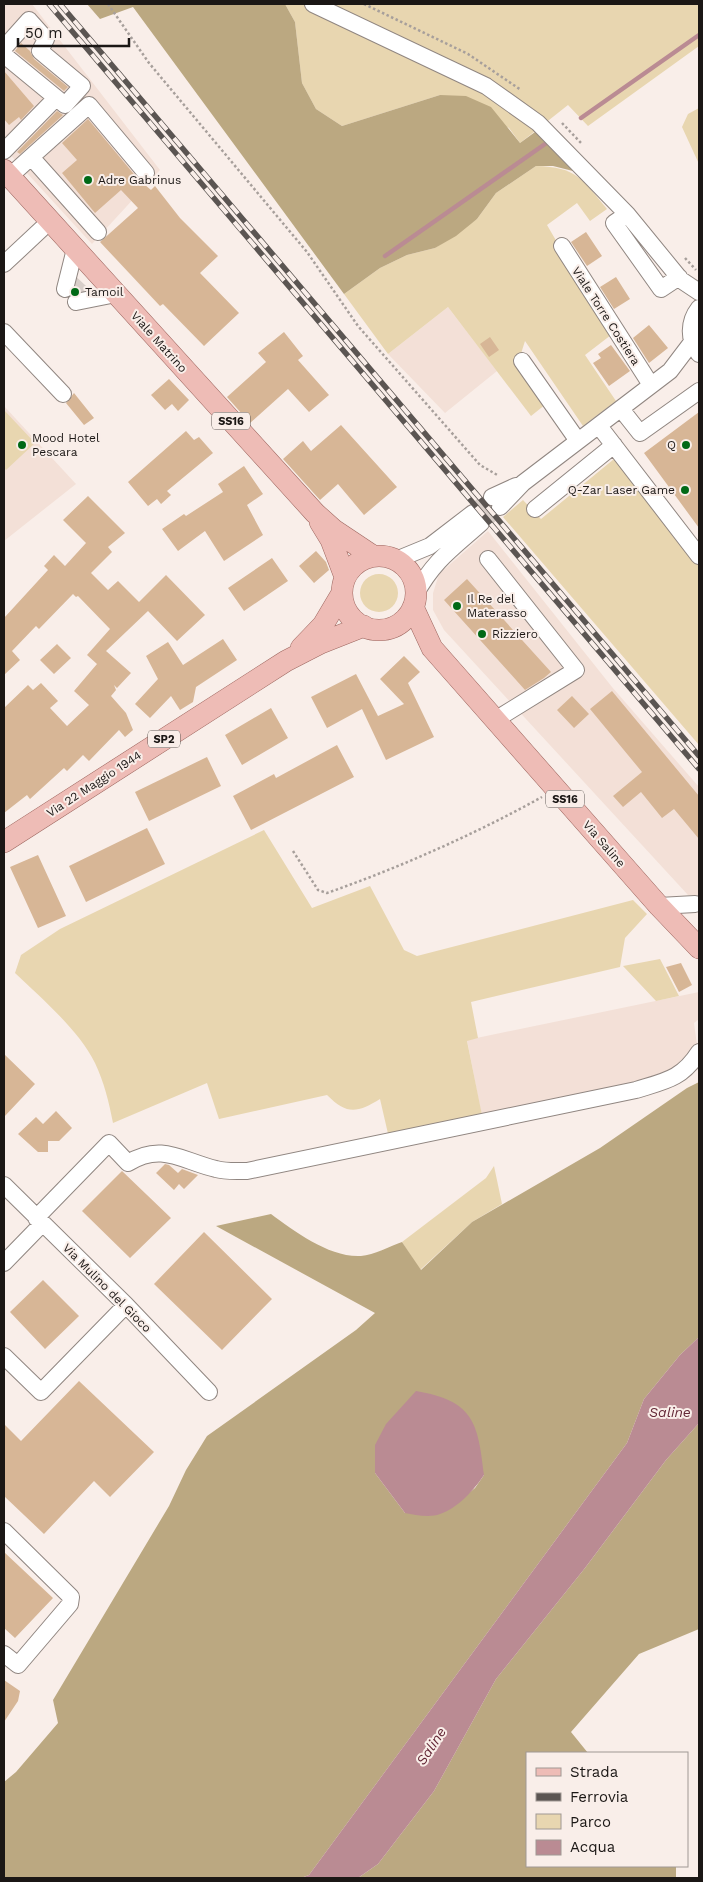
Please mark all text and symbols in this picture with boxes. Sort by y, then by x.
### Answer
scale bar [18,15,129,47]
text: 50 m [25,24,62,42]
place label: Adre Gabrinus [98,173,181,187]
marker: Adre Gabrinus [82,174,94,186]
street label: Viale Torre Costiera [569,264,643,368]
place label: Tamoil [85,285,124,299]
marker: Tamoil [69,286,81,298]
street label: Viale Matrino [128,309,190,375]
road number: SS16 [212,412,250,430]
place label: Mood Hotel Pescara [32,431,100,459]
place label: Q [667,438,676,452]
marker: Mood Hotel Pescara [16,439,28,451]
marker: Q [680,439,692,451]
place label: Q-Zar Laser Game [568,483,675,497]
marker: Q-Zar Laser Game [679,484,691,496]
place label: Il Re del Materasso [467,592,527,620]
marker: Il Re del Materasso [451,600,463,612]
place label: Rizziero [492,627,538,641]
marker: Rizziero [476,628,488,640]
road number: SP2 [148,731,180,748]
street label: Via 22 Maggio 1944 [44,748,144,820]
road number: SS16 [546,791,584,808]
street label: Via Saline [580,818,628,870]
street label: Via Mulino del Gioco [60,1241,154,1335]
water label: Saline [649,1404,691,1420]
water label: Saline [413,1724,449,1768]
legend [526,1752,688,1867]
text: Strada [570,1763,619,1781]
text: Ferrovia [570,1788,629,1806]
text: Parco [570,1813,611,1831]
text: Acqua [570,1838,616,1856]

